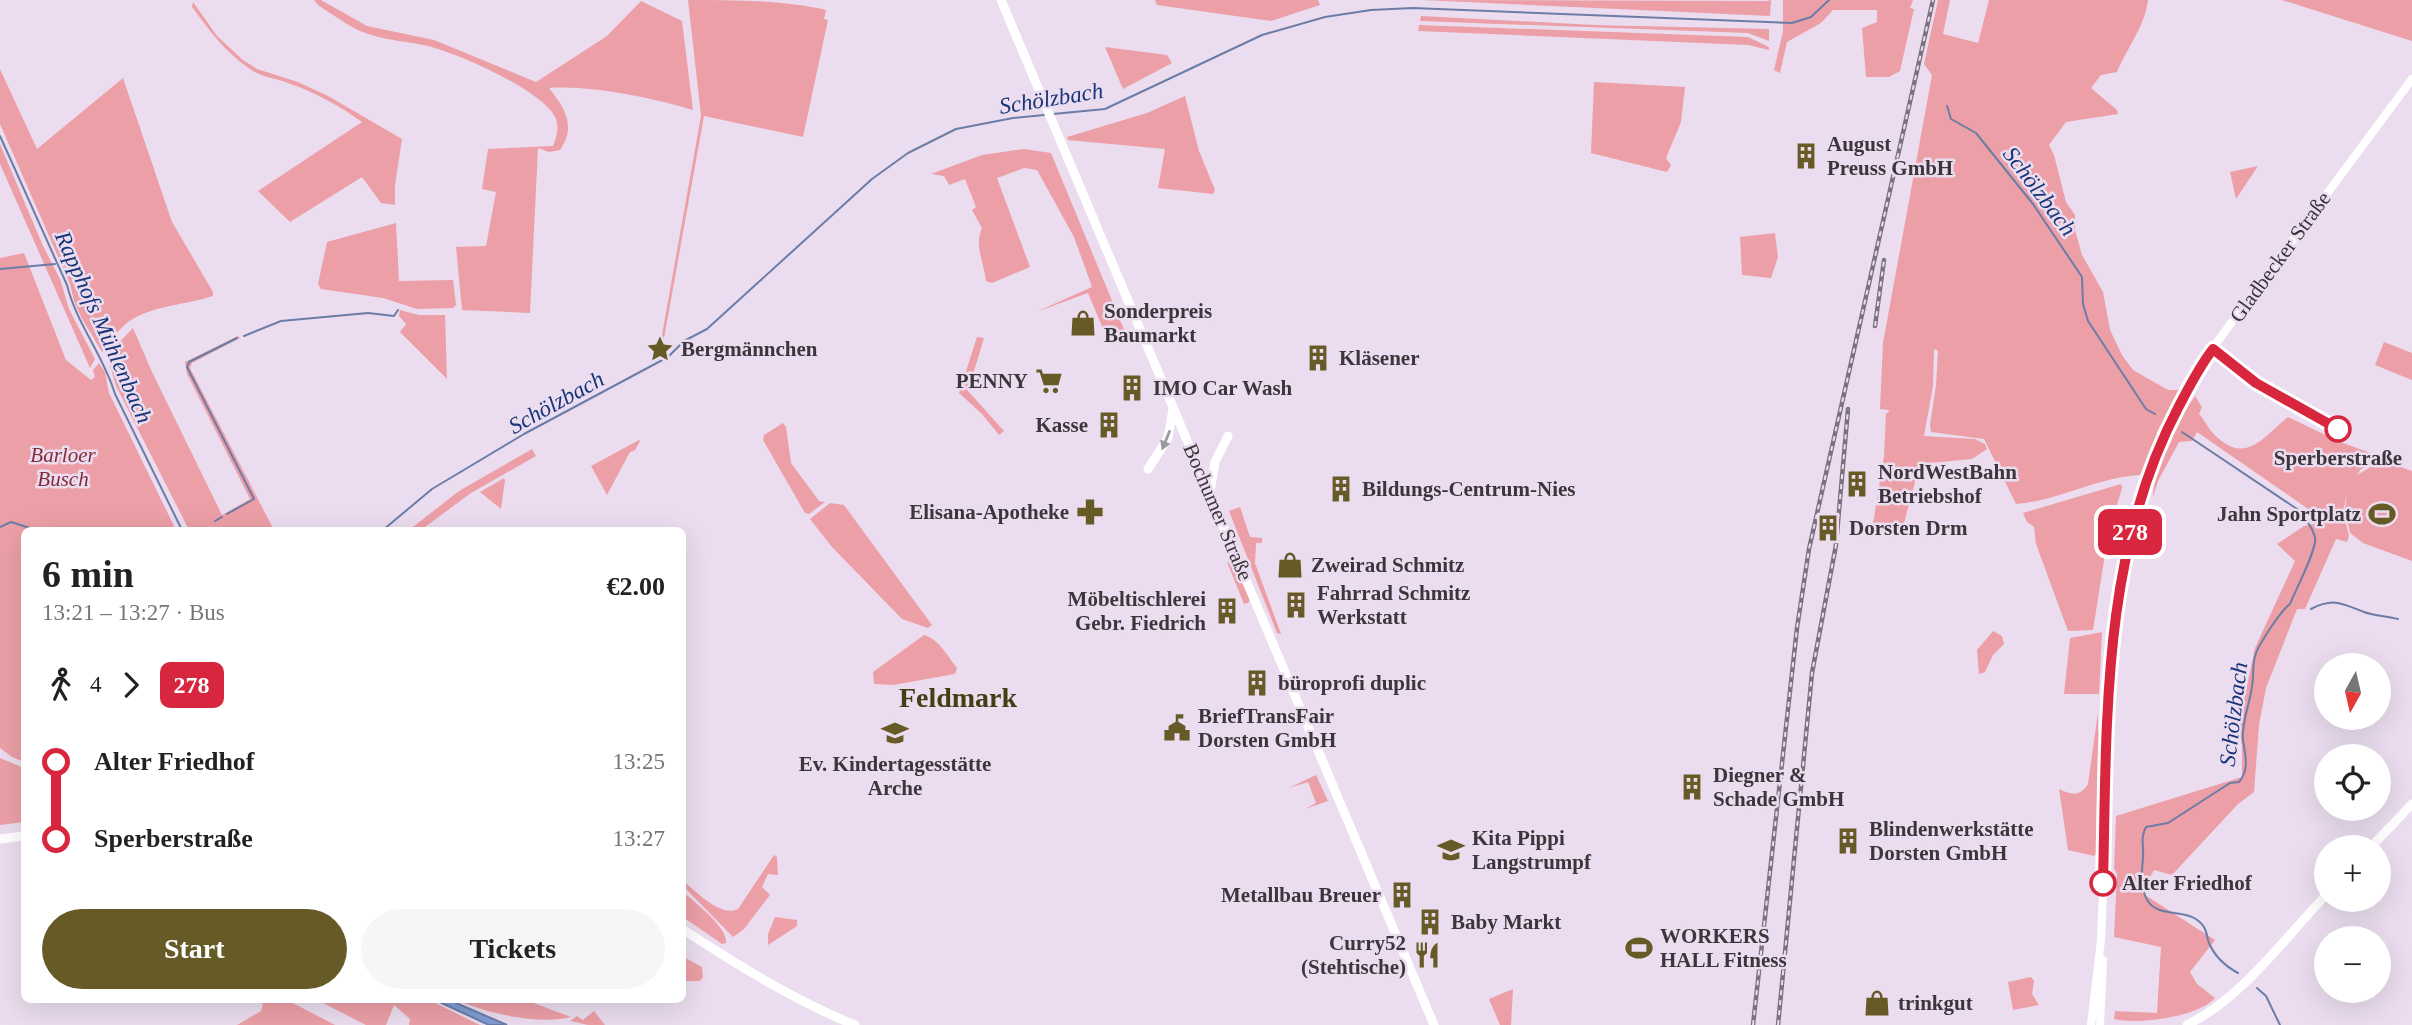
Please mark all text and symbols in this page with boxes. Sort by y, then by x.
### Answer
water label: Schölzbach [997,78,1105,119]
place label: August Preuss GmbH [1827,132,1953,180]
building icon: August Preuss GmbH [1791,141,1821,171]
water label: Schölzbach [1998,142,2081,241]
street label: Gladbecker Straße [2225,187,2335,327]
water label: Rapphofs Mühlenbach [49,226,157,427]
place label: Sonderpreis Baumarkt [1104,299,1212,347]
shop icon: Sonderpreis Baumarkt [1068,308,1098,338]
place icon: Bergmännchen [645,334,675,364]
place label: Bergmännchen [681,337,818,361]
building icon: Kläsener [1303,343,1333,373]
place label: Kläsener [1339,346,1419,370]
water label: Schölzbach [504,366,608,439]
supermarket icon: PENNY [1034,366,1064,396]
place label: PENNY [956,369,1028,393]
building icon: IMO Car Wash [1117,373,1147,403]
place label: IMO Car Wash [1153,376,1293,400]
building icon: Kasse [1094,410,1124,440]
place label: Kasse [1036,413,1088,437]
marker: Sperberstraße [2325,416,2351,442]
one-way arrow [1160,430,1171,451]
street label: Bochumer Straße [1178,440,1258,584]
park label: Barloer Busch [30,443,96,491]
place label: Sperberstraße [2274,446,2402,470]
place label: NordWestBahn Betriebshof [1878,460,2017,508]
building icon: NordWestBahn Betriebshof [1842,469,1872,499]
building icon: Bildungs-Centrum-Nies [1326,474,1356,504]
place label: Bildungs-Centrum-Nies [1362,477,1576,501]
pharmacy icon: Elisana-Apotheke [1075,497,1105,527]
sports icon: Jahn Sportplatz [2367,499,2397,529]
place label: Elisana-Apotheke [909,500,1069,524]
place label: Jahn Sportplatz [2217,502,2361,526]
line badge: 278 [2090,509,2170,555]
building icon: Dorsten Drm [1813,513,1843,543]
place label: Dorsten Drm [1849,516,1968,540]
text: 278 [2112,519,2148,545]
shop icon: Zweirad Schmitz [1275,550,1305,580]
text: 6 min [42,553,134,595]
place label: Zweirad Schmitz [1311,553,1464,577]
text: €2.00 [607,572,665,601]
place label: Fahrrad Schmitz Werkstatt [1317,581,1470,629]
place label: Möbeltischlerei Gebr. Fiedrich [1068,587,1206,635]
building icon: Fahrrad Schmitz Werkstatt [1281,590,1311,620]
building icon: Möbeltischlerei Gebr. Fiedrich [1212,596,1242,626]
text: 13:21 – 13:27 · Bus [42,600,225,625]
north arrow [2314,653,2390,730]
map controls [2314,653,2391,1003]
water label: Schölzbach [2215,661,2252,768]
icon: walk [42,666,80,704]
icon: forward [112,666,150,704]
building icon: büroprofi duplic [1242,668,1272,698]
place label: büroprofi duplic [1278,671,1426,695]
text: 4 [90,672,102,697]
text: 278 [174,672,210,698]
district label: Feldmark [899,682,1018,713]
place label: BriefTransFair Dorsten GmbH [1198,704,1336,752]
public building icon: BriefTransFair Dorsten GmbH [1162,713,1192,743]
school or university icon: Ev. Kindertagesstätte Arche [880,718,910,748]
button: locate [2314,744,2391,821]
text: Alter Friedhof [94,747,255,776]
text: 13:25 [613,749,665,774]
place label: Ev. Kindertagesstätte Arche [799,752,991,800]
place label: Diegner & Schade GmbH [1713,763,1844,811]
building icon: Diegner & Schade GmbH [1677,772,1707,802]
place label: Blindenwerkstätte Dorsten GmbH [1869,817,2034,865]
text: Sperberstraße [94,824,253,853]
text: 13:27 [613,826,665,851]
place label: Kita Pippi Langstrumpf [1472,826,1592,874]
building icon: Blindenwerkstätte Dorsten GmbH [1833,826,1863,856]
school or university icon: Kita Pippi Langstrumpf [1436,835,1466,865]
button: + [2314,835,2391,912]
marker: Alter Friedhof [2090,870,2116,896]
place label: Alter Friedhof [2122,871,2253,895]
building icon: Metallbau Breuer [1387,880,1417,910]
place label: Metallbau Breuer [1221,883,1381,907]
building icon: Baby Markt [1415,907,1445,937]
button: Start [42,909,347,989]
button: Tickets [361,909,665,989]
place label: Baby Markt [1451,910,1561,934]
place label: WORKERS HALL Fitness [1660,924,1787,972]
button: − [2314,926,2391,1003]
place label: Curry52 (Stehtische) [1301,931,1406,979]
sports icon: WORKERS HALL Fitness [1624,933,1654,963]
restaurant icon: Curry52 (Stehtische) [1412,940,1442,970]
shop icon: trinkgut [1862,988,1892,1018]
place label: trinkgut [1898,991,1973,1015]

